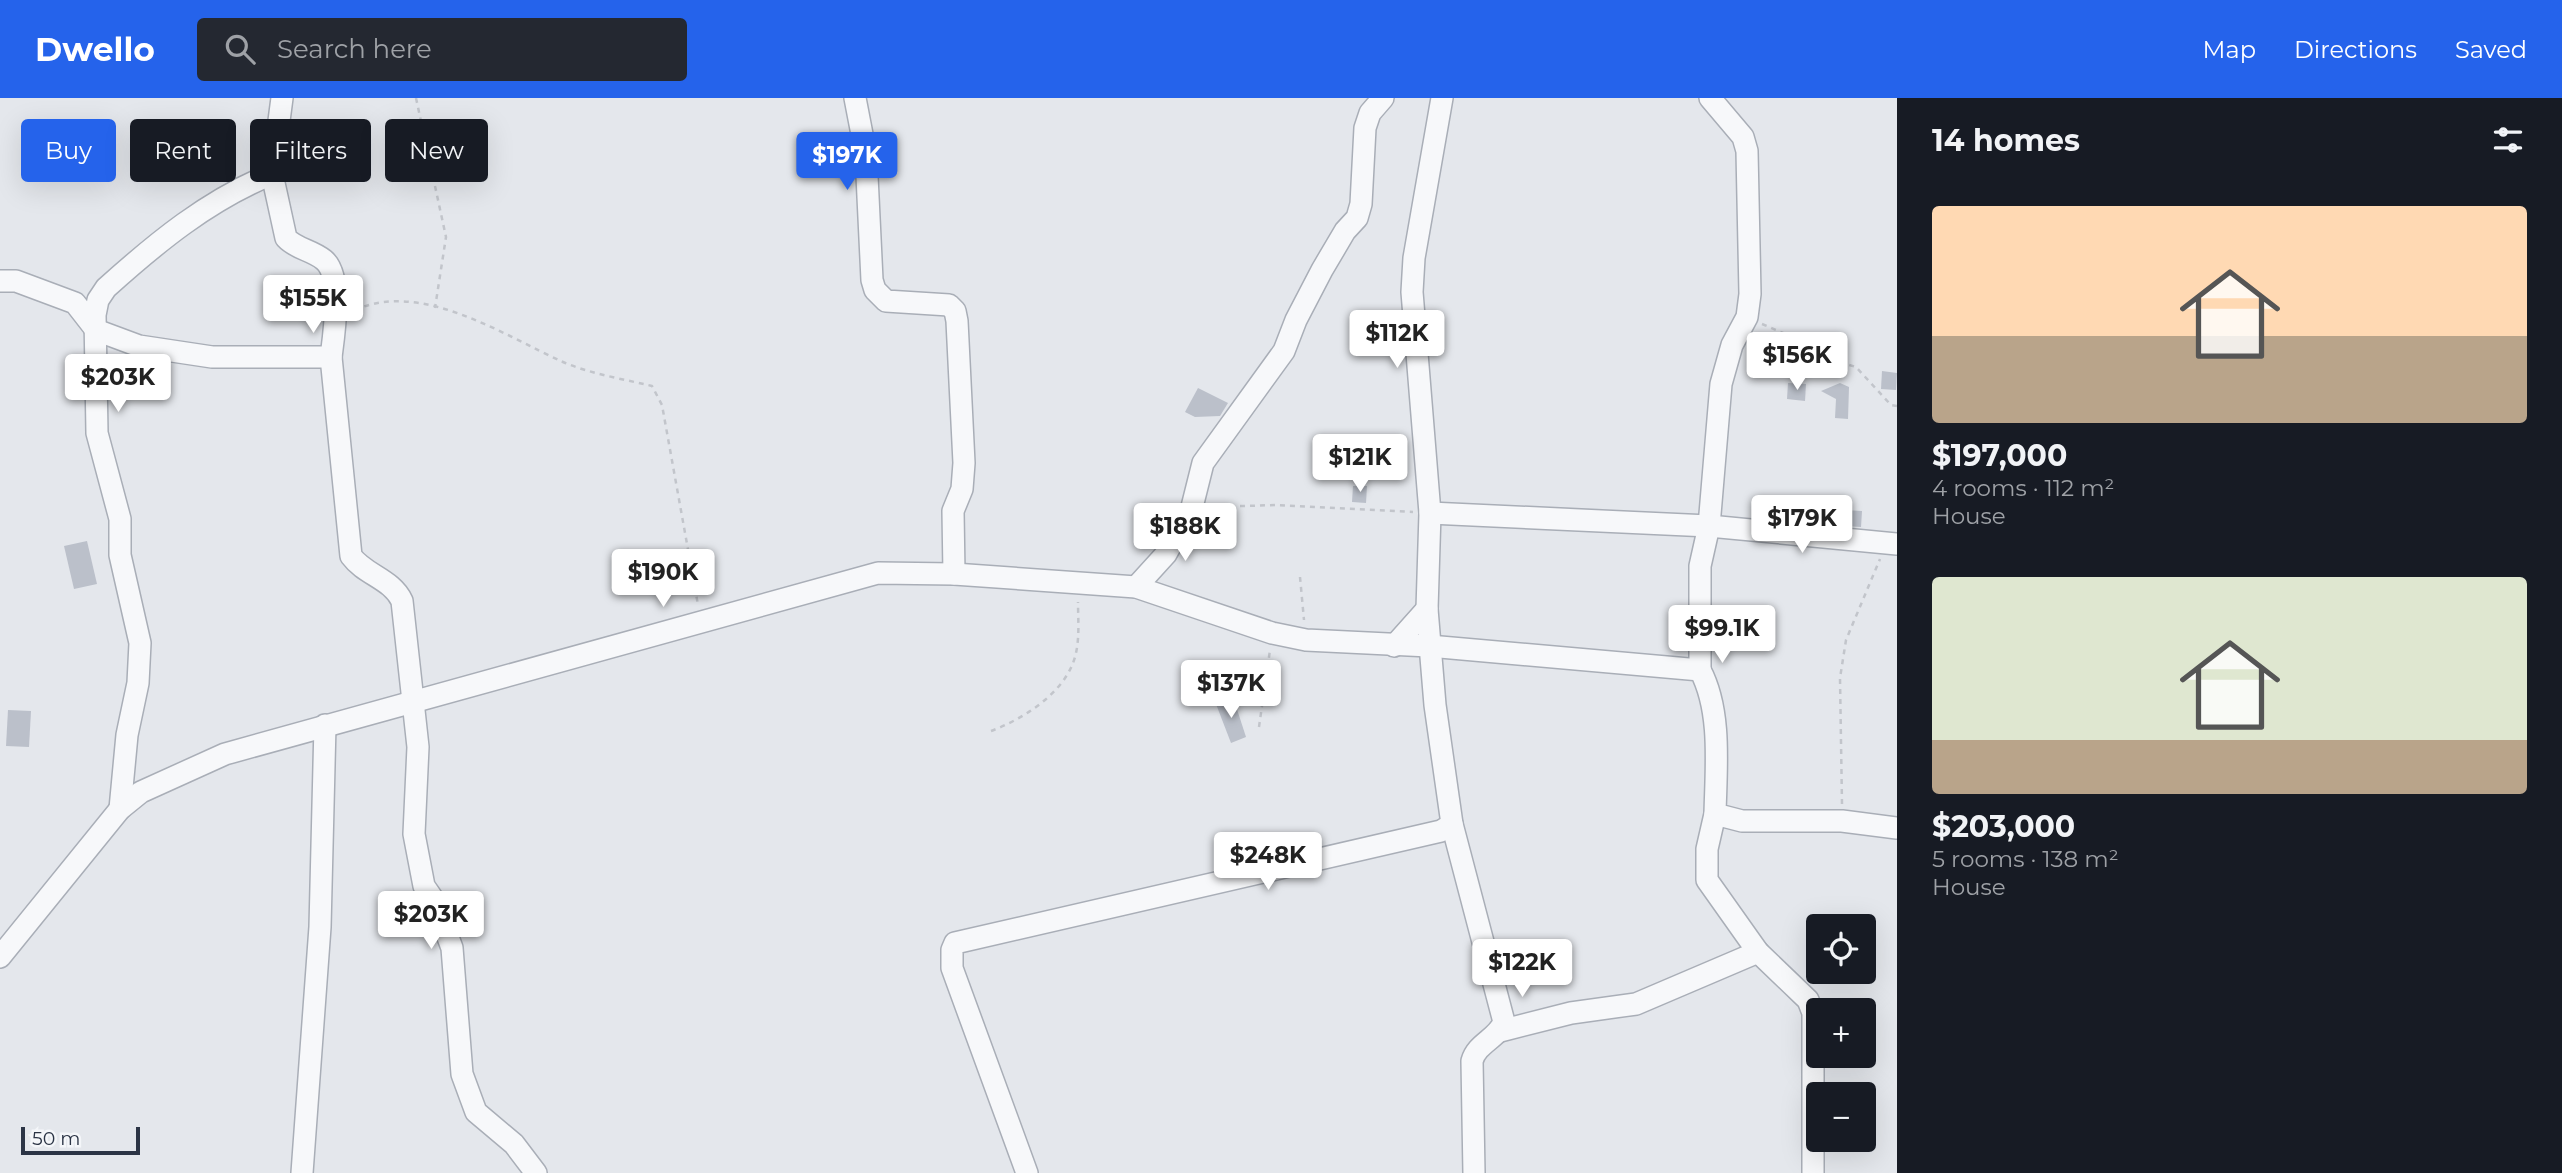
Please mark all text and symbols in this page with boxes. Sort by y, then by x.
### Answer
search box [197,18,687,81]
text: Dwello [35,29,155,69]
icon: search [221,30,259,68]
text: Search here [277,33,432,65]
text: Map [2203,35,2256,64]
text: Directions [2294,35,2417,64]
text: Saved [2455,35,2527,64]
chip: Buy [21,119,116,182]
chip: Rent [130,119,236,182]
chip: Filters [250,119,371,182]
chip: New [385,119,488,182]
icon: filters [2489,121,2527,159]
text: 14 homes [1932,122,2080,159]
pin: $197K [798,132,896,192]
text: $197K [812,141,882,169]
icon: home [2167,251,2293,377]
pin: $155K [264,275,362,335]
text: $155K [279,284,347,312]
pin: $112K [1348,310,1446,370]
text: $112K [1365,319,1429,347]
pin: $156K [1748,332,1846,392]
text: $156K [1763,341,1831,369]
pin: $203K [69,354,167,414]
text: $203K [81,363,155,391]
pin: $121K [1311,434,1409,494]
text: $197,000 [1932,437,2067,474]
text: $121K [1328,443,1392,471]
text: 4 rooms · 112 m² [1932,474,2114,502]
pin: $179K [1753,496,1851,555]
text: House [1932,502,2006,530]
pin: $188K [1136,504,1234,563]
text: $179K [1767,504,1837,532]
text: $188K [1150,512,1220,540]
pin: $190K [614,550,712,609]
text: $190K [628,558,698,586]
pin: $99.1K [1665,606,1779,665]
text: $99.1K [1684,614,1760,642]
icon: home [2167,622,2293,748]
pin: $137K [1182,660,1280,720]
text: $137K [1197,669,1265,697]
text: $203,000 [1932,808,2075,845]
pin: $248K [1219,832,1317,892]
text: $248K [1230,841,1306,869]
text: 5 rooms · 138 m² [1932,845,2119,873]
text: House [1932,873,2006,901]
pin: $203K [382,892,480,951]
text: $203K [394,900,468,928]
map controls [1806,914,1876,1152]
button: locate [1806,914,1876,984]
pin: $122K [1473,940,1571,999]
text: $122K [1488,948,1556,976]
button: + [1806,998,1876,1068]
button: − [1806,1082,1876,1152]
scale bar [21,1124,140,1156]
text: 50 m [32,1127,80,1150]

